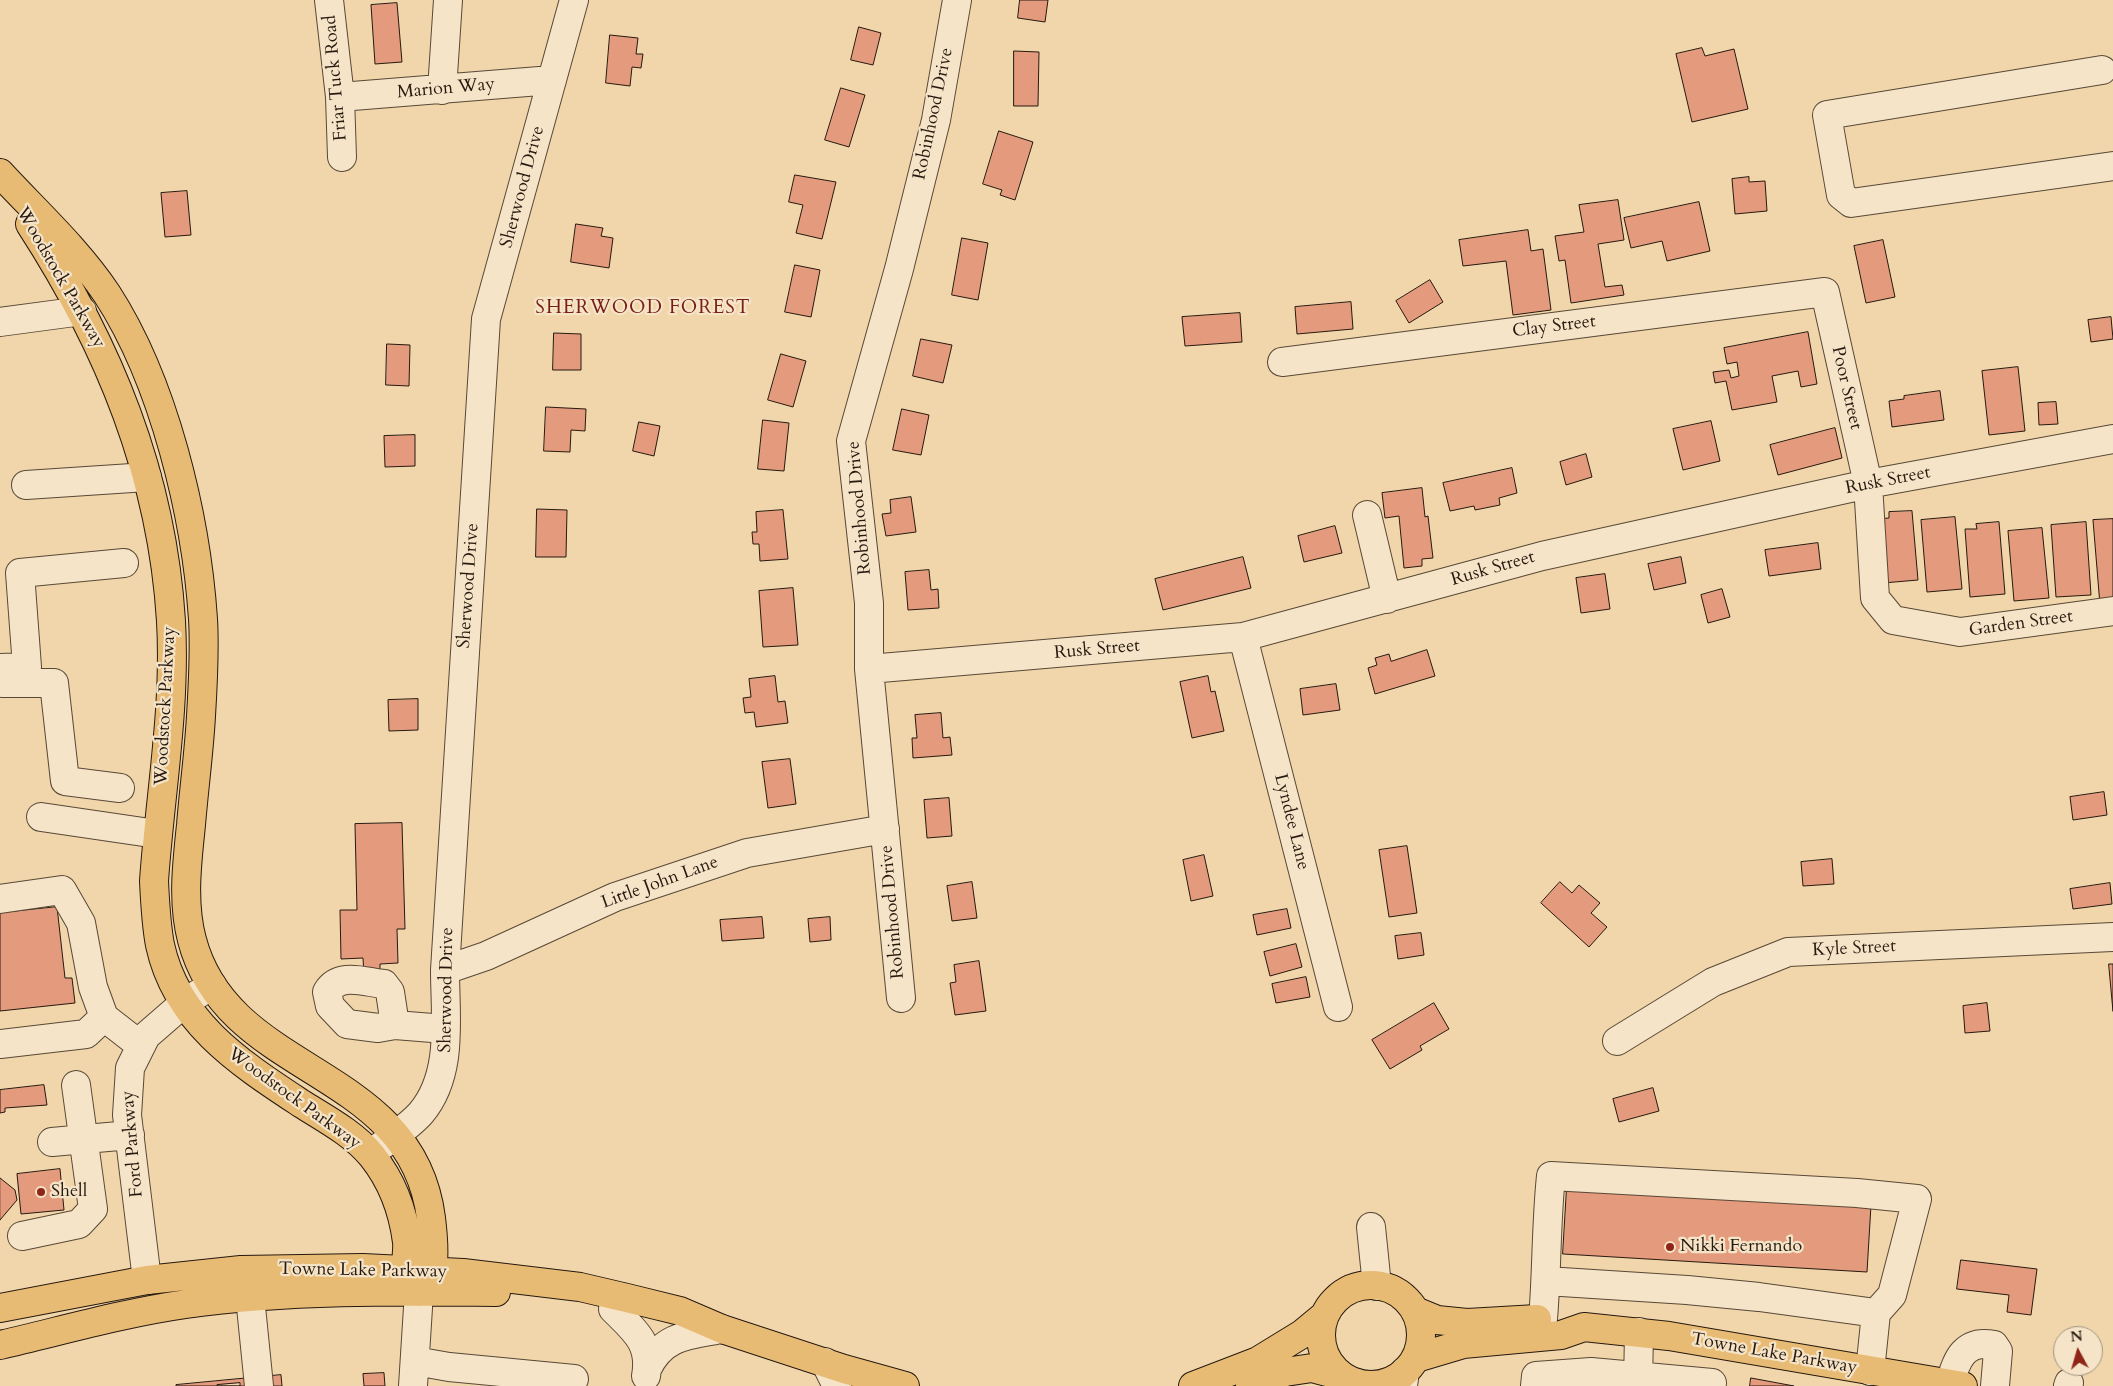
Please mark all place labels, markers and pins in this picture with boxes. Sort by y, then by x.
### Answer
place label: Shell [51,1181,87,1203]
marker: Shell [35,1186,47,1198]
place label: Nikki Fernando [1680,1236,1802,1258]
marker: Nikki Fernando [1664,1241,1676,1253]

